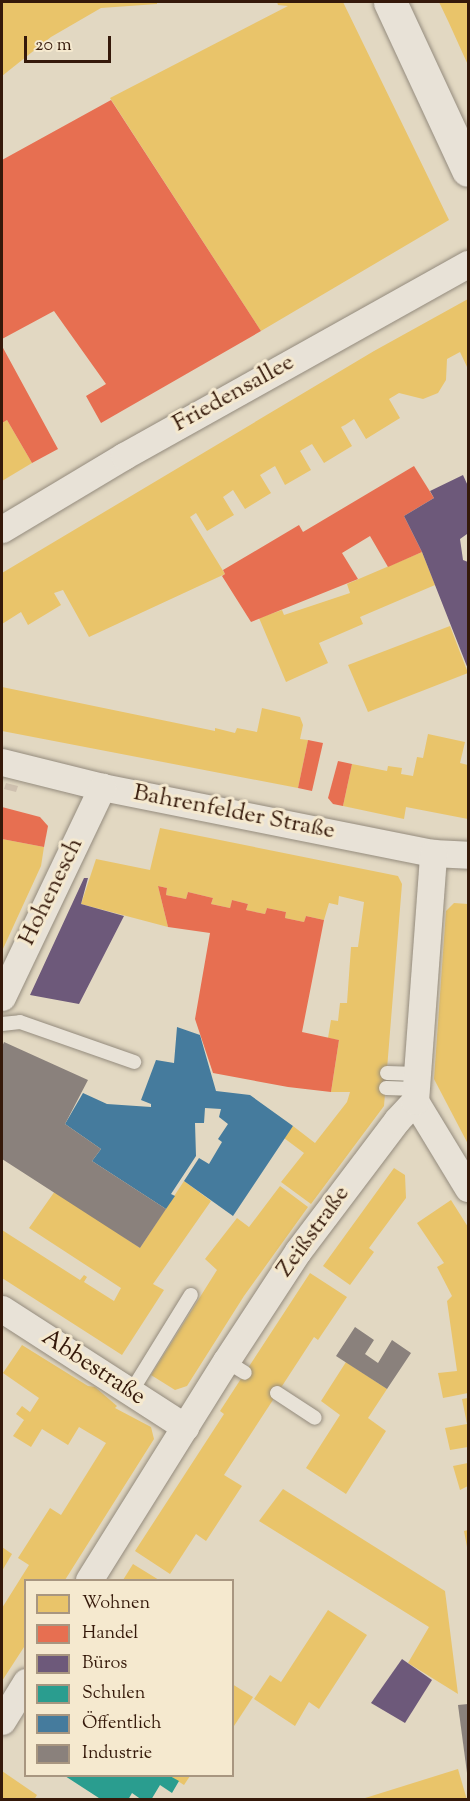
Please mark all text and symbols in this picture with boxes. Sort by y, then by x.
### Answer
scale bar [27,24,114,62]
text: 20 m [35,33,72,59]
street label: Friedensallee [168,349,300,439]
street label: Bahrenfelder Straße [131,779,337,847]
street label: Hohenesch [14,833,90,951]
street label: Zeißstraße [271,1181,357,1283]
street label: Abbestraße [36,1324,150,1412]
legend [24,1579,234,1777]
text: Wohnen [82,1591,150,1617]
text: Handel [82,1621,138,1647]
text: Büros [82,1651,127,1677]
text: Schulen [82,1681,145,1707]
text: Öffentlich [82,1711,162,1737]
text: Industrie [82,1741,152,1767]

